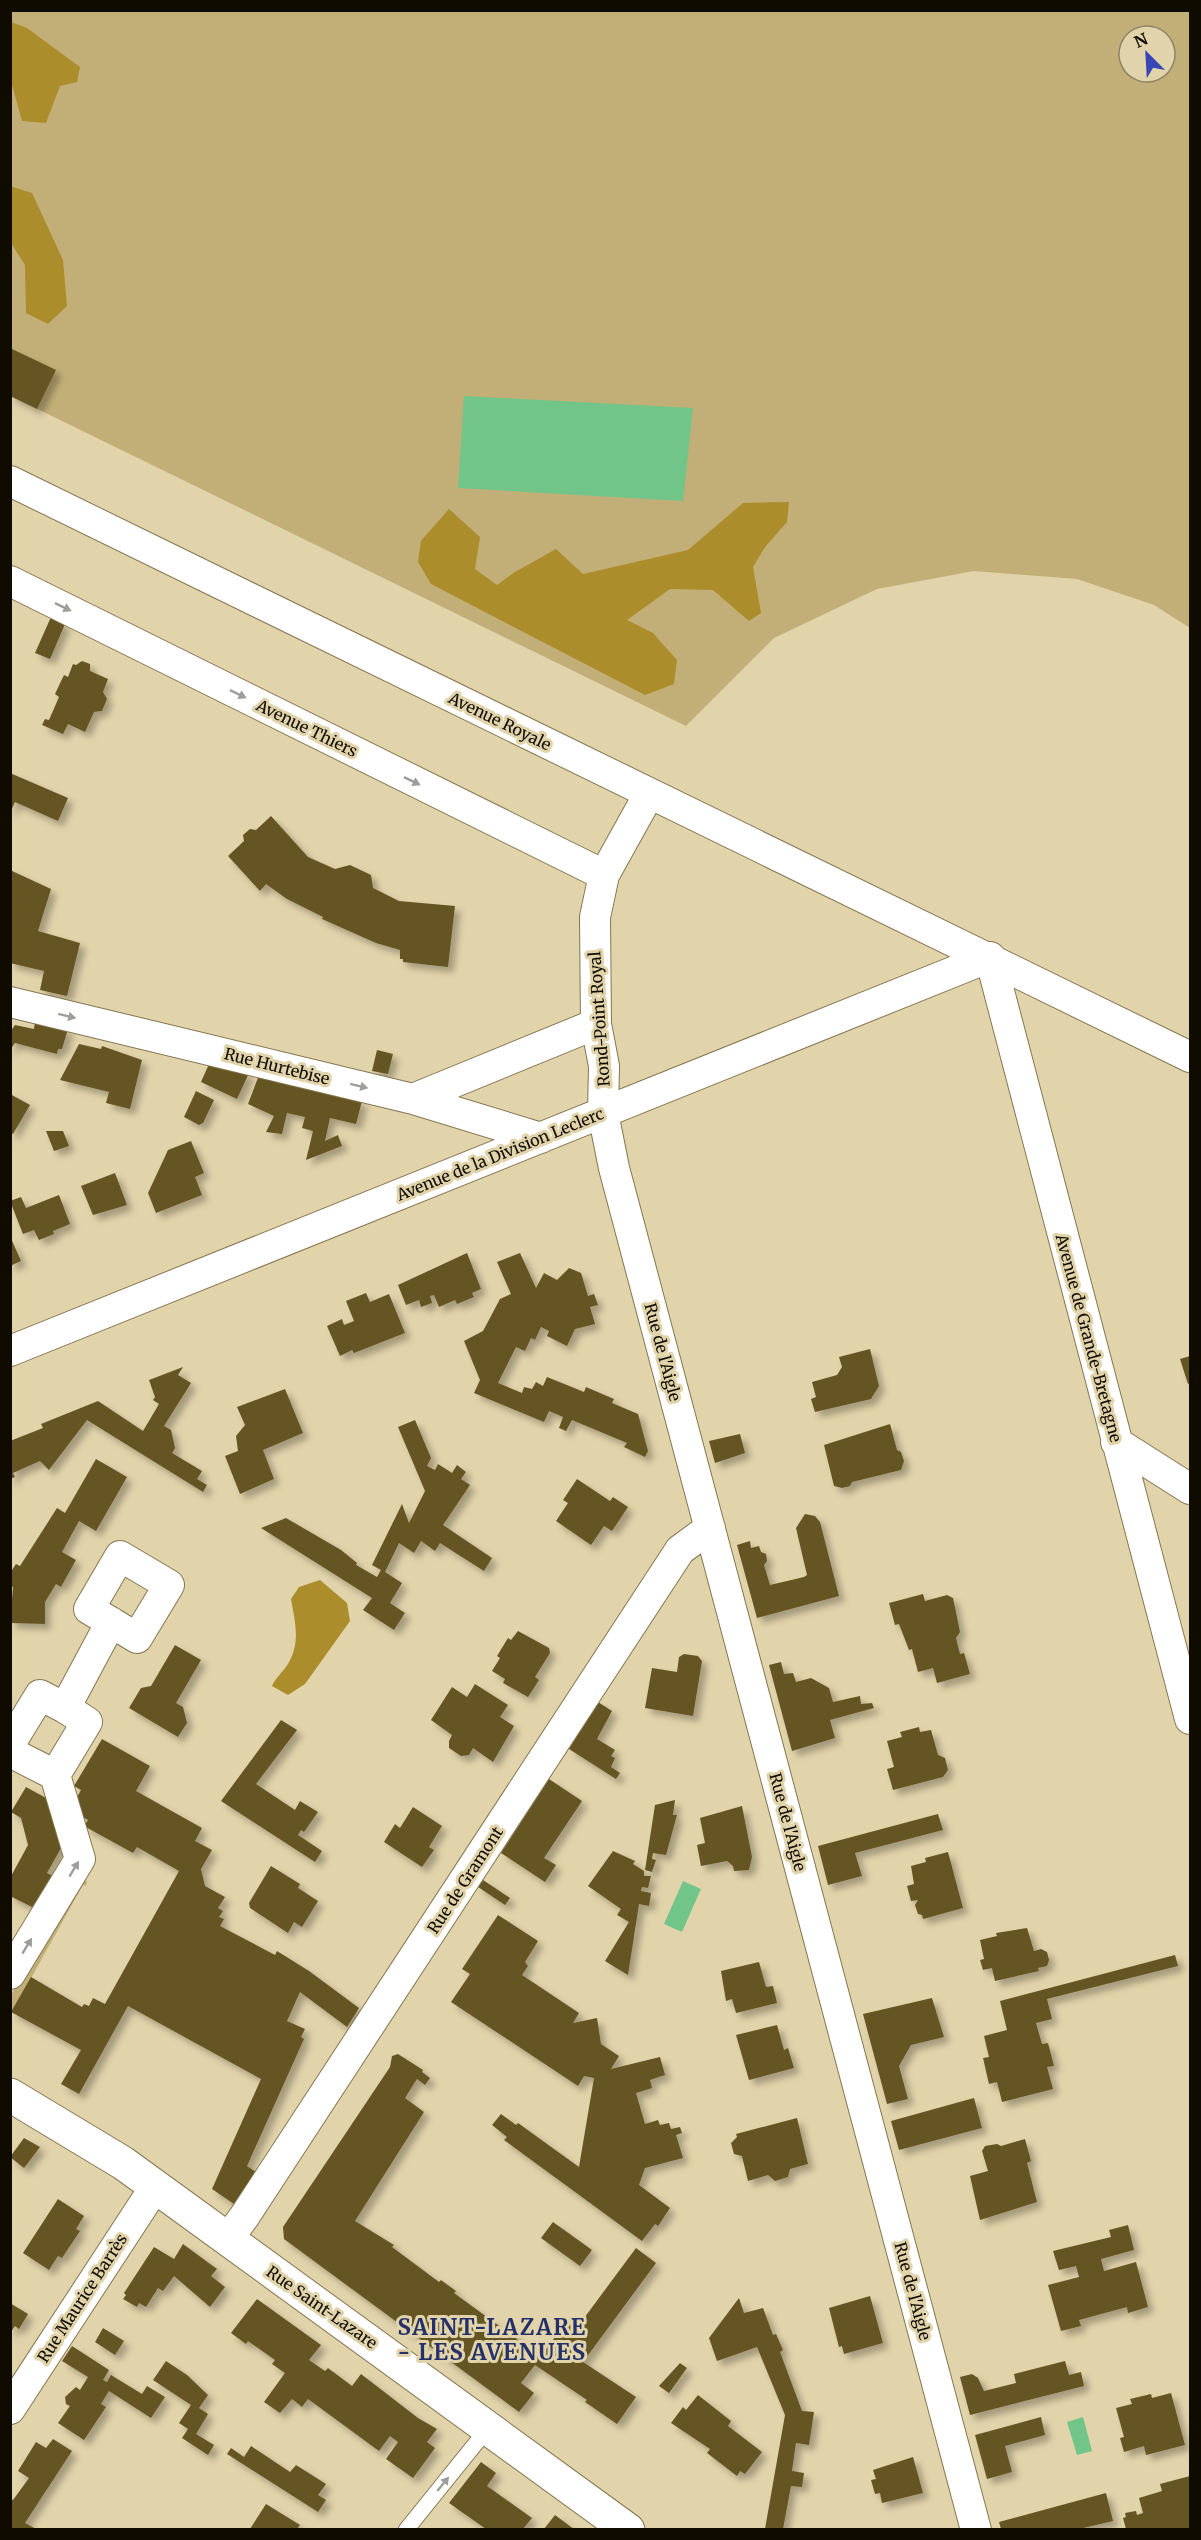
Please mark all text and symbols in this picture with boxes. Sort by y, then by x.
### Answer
north arrow [1117,24,1177,84]
text: N [1131,28,1151,52]
one-way arrow [54,602,72,612]
street label: Avenue Royale [445,687,554,754]
one-way arrow [229,689,246,699]
street label: Avenue Thiers [252,694,361,761]
one-way arrow [404,776,421,785]
street label: Rond-Point Royal [584,951,614,1087]
one-way arrow [58,1011,77,1021]
street label: Rue Hurtebise [222,1043,332,1089]
one-way arrow [350,1082,368,1092]
street label: Avenue de la Division Leclerc [393,1103,607,1205]
street label: Avenue de Grande-Bretagne [1051,1231,1126,1444]
street label: Rue de l'Aigle [640,1301,686,1403]
street label: Rue de l'Aigle [765,1771,811,1873]
street label: Rue de Gramont [423,1822,507,1937]
one-way arrow [69,1861,80,1877]
one-way arrow [22,1938,33,1954]
street label: Rue Maurice Barrès [33,2230,131,2366]
street label: Rue de l'Aigle [890,2240,936,2342]
street label: Rue Saint-Lazare [263,2261,381,2353]
district label: SAINT-LAZARE - LES AVENUES [397,2313,587,2366]
one-way arrow [436,2477,449,2492]

